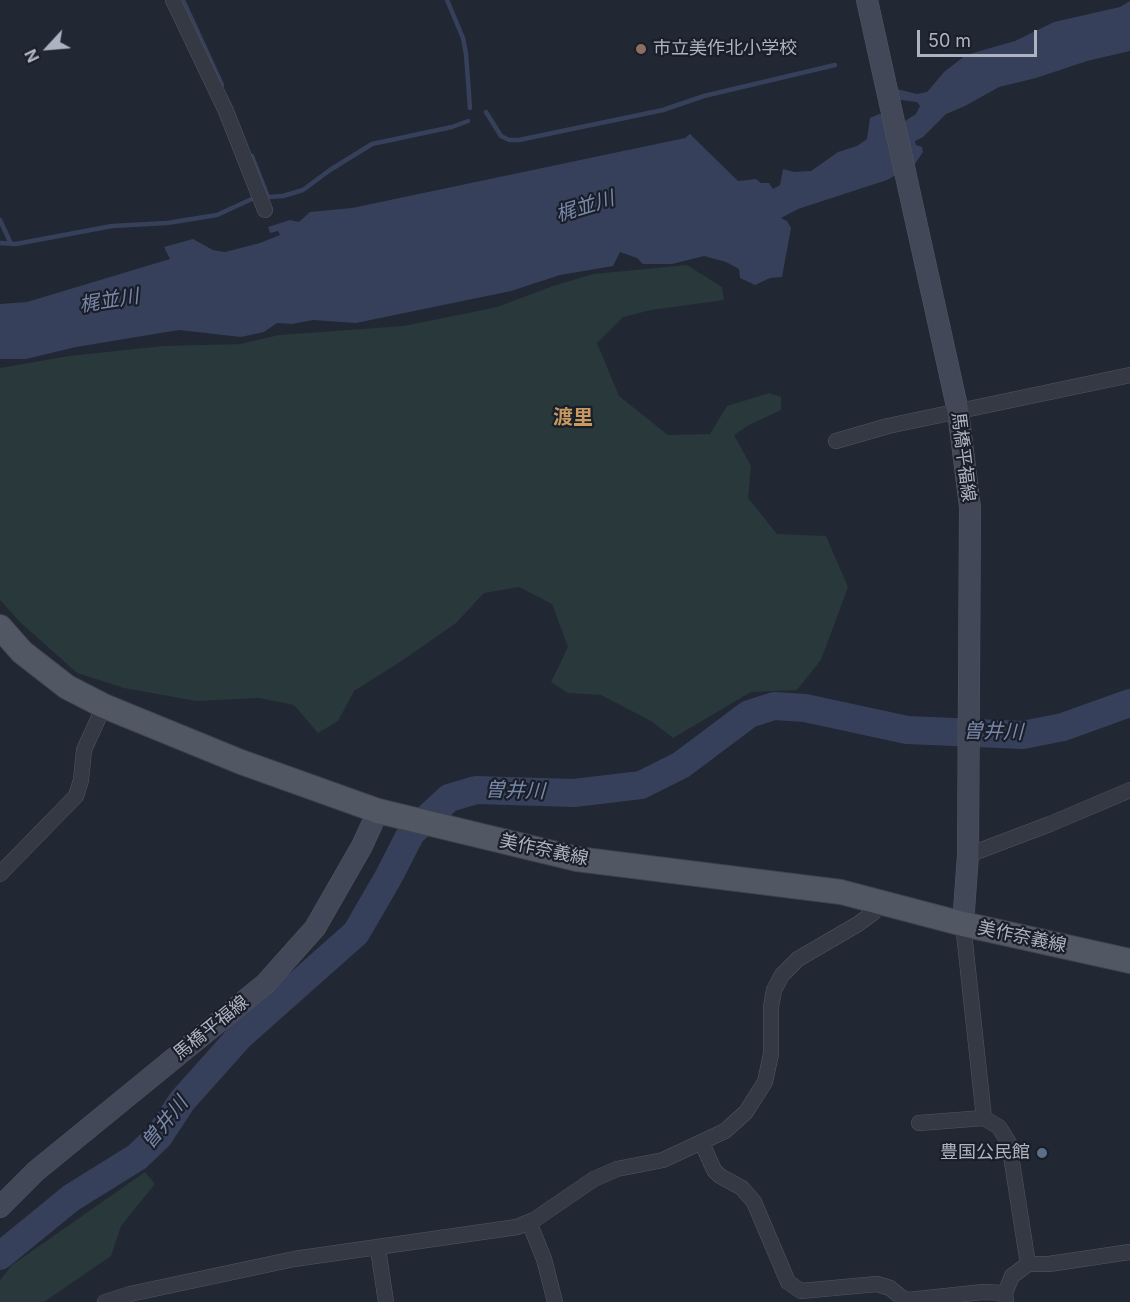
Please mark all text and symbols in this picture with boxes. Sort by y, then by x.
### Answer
north arrow [18,18,78,78]
scale bar [920,18,1040,56]
text: 50 m [928,30,971,51]
place label: 市立美作北小学校 [653,38,797,60]
marker: 市立美作北小学校 [634,42,648,56]
text: N [20,46,43,66]
water label: 梶並川 [553,187,617,227]
water label: 梶並川 [77,284,141,318]
district label: 渡里 [553,406,593,430]
street label: 馬橋平福線 [947,411,979,503]
water label: 曽井川 [963,719,1023,745]
water label: 曽井川 [485,778,545,804]
street label: 美作奈義線 [498,830,590,870]
street label: 美作奈義線 [976,917,1068,957]
street label: 馬橋平福線 [169,991,253,1065]
water label: 曽井川 [137,1092,193,1154]
place label: 豊国公民館 [940,1142,1030,1164]
marker: 豊国公民館 [1035,1146,1049,1160]

